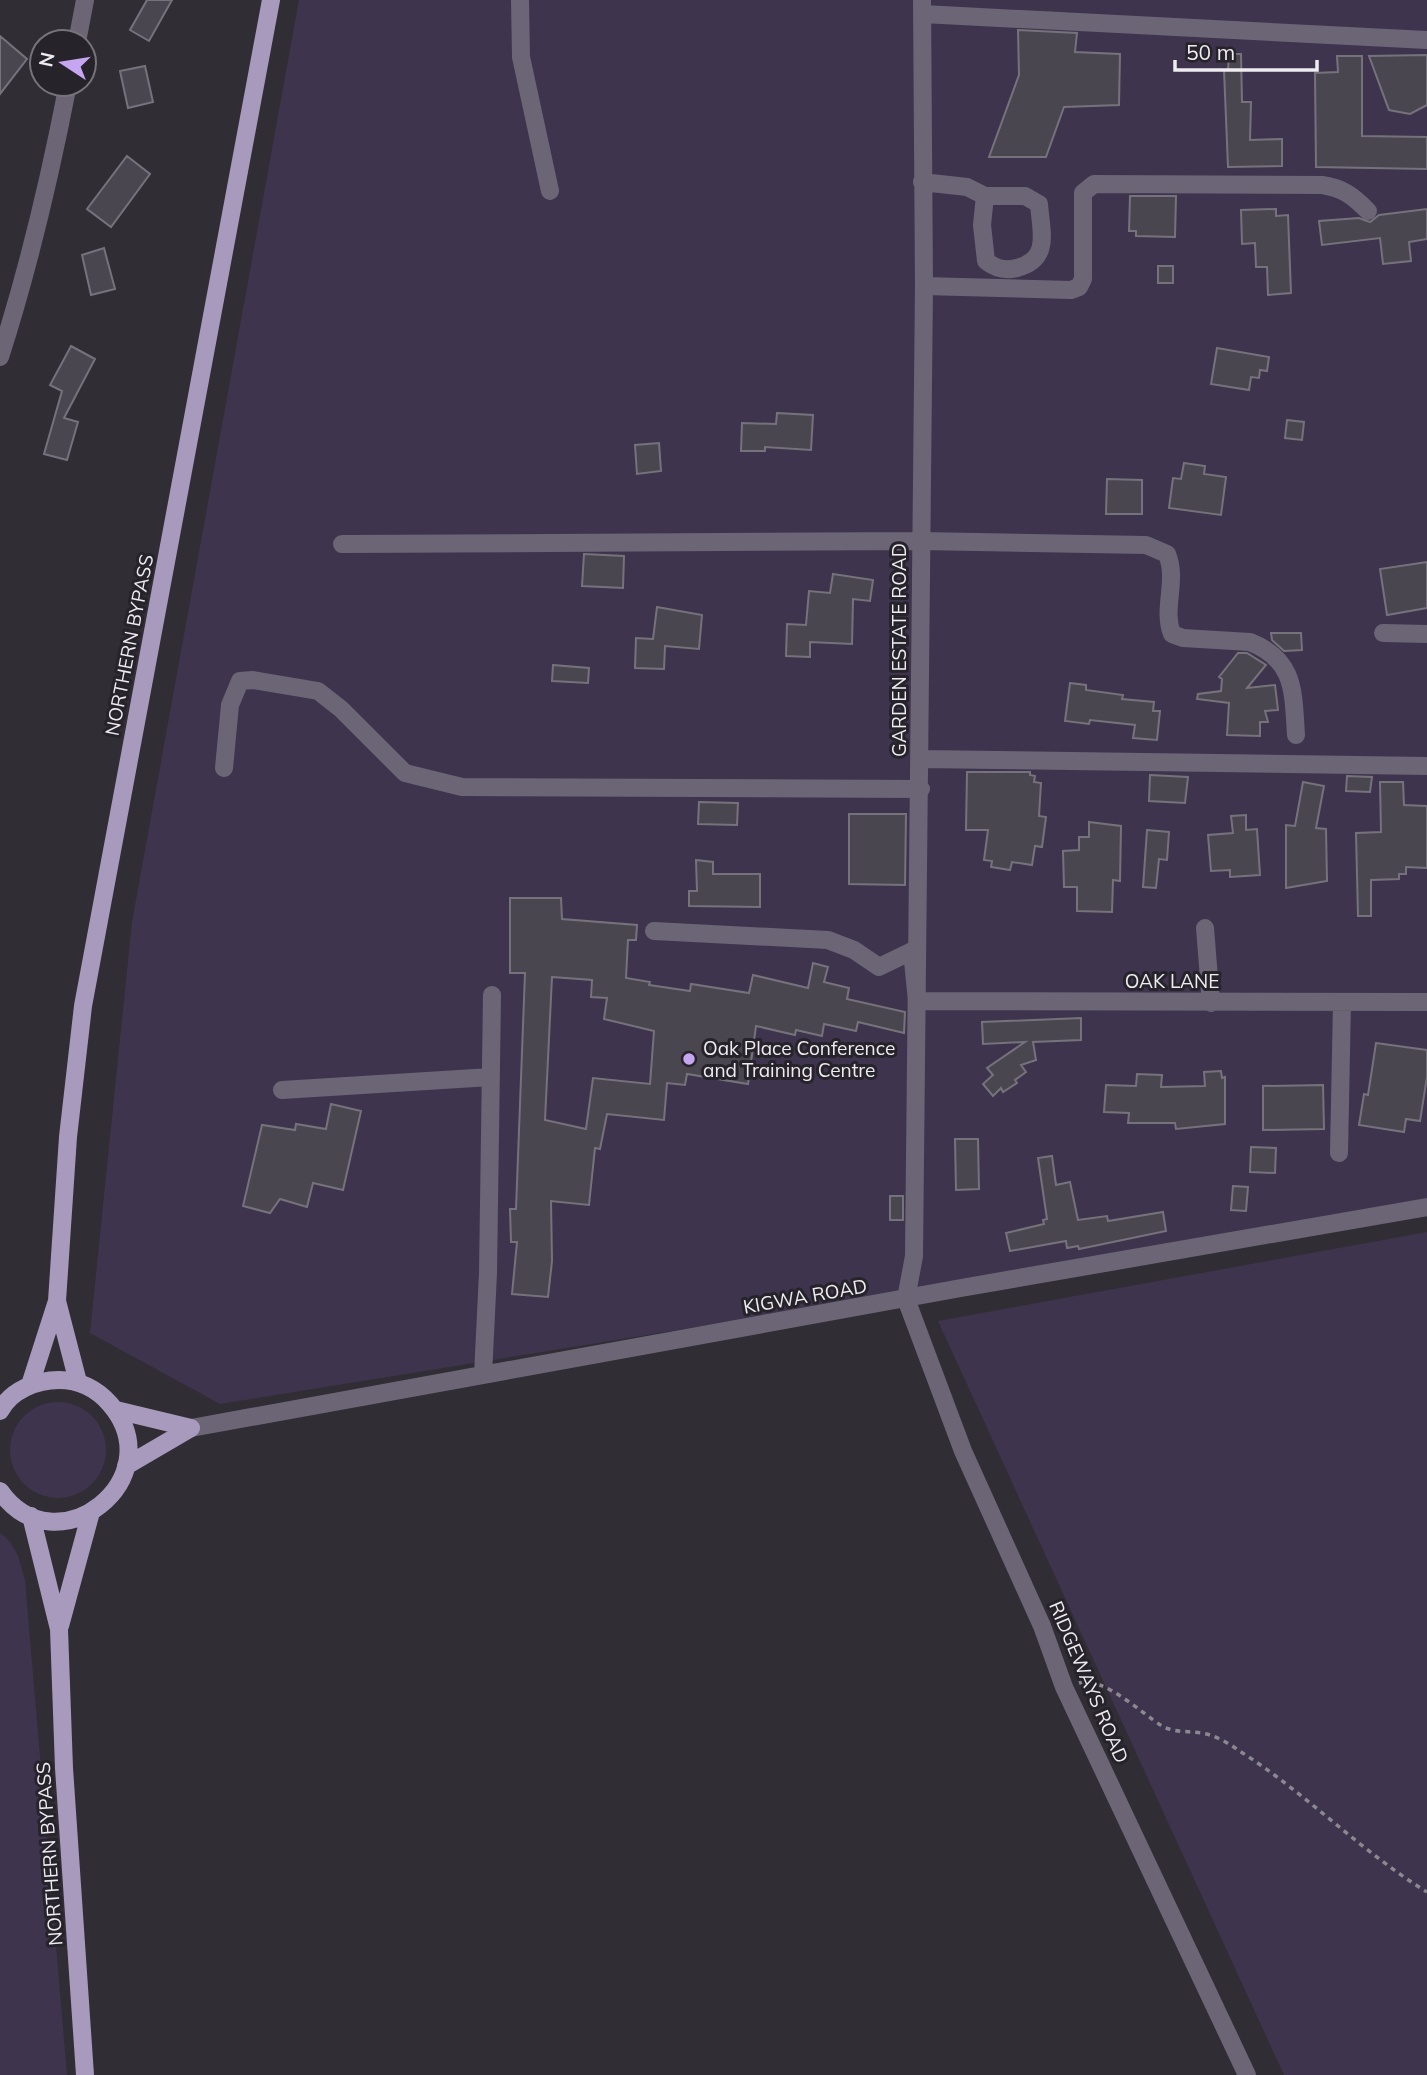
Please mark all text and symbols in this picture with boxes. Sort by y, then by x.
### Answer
north arrow [28,28,98,98]
scale bar [1175,28,1317,72]
text: 50 m [1186,39,1235,65]
text: N [33,50,60,69]
street label: GARDEN ESTATE ROAD [887,543,911,757]
street label: NORTHERN BYPASS [100,552,158,738]
street label: OAK LANE [1125,969,1219,993]
place label: Oak Place Conference and Training Centre [703,1036,895,1082]
marker: Oak Place Conference and Training Centre [681,1051,697,1067]
street label: KIGWA ROAD [741,1273,869,1319]
street label: RIDGEWAYS ROAD [1044,1597,1134,1767]
street label: NORTHERN BYPASS [31,1761,67,1947]

